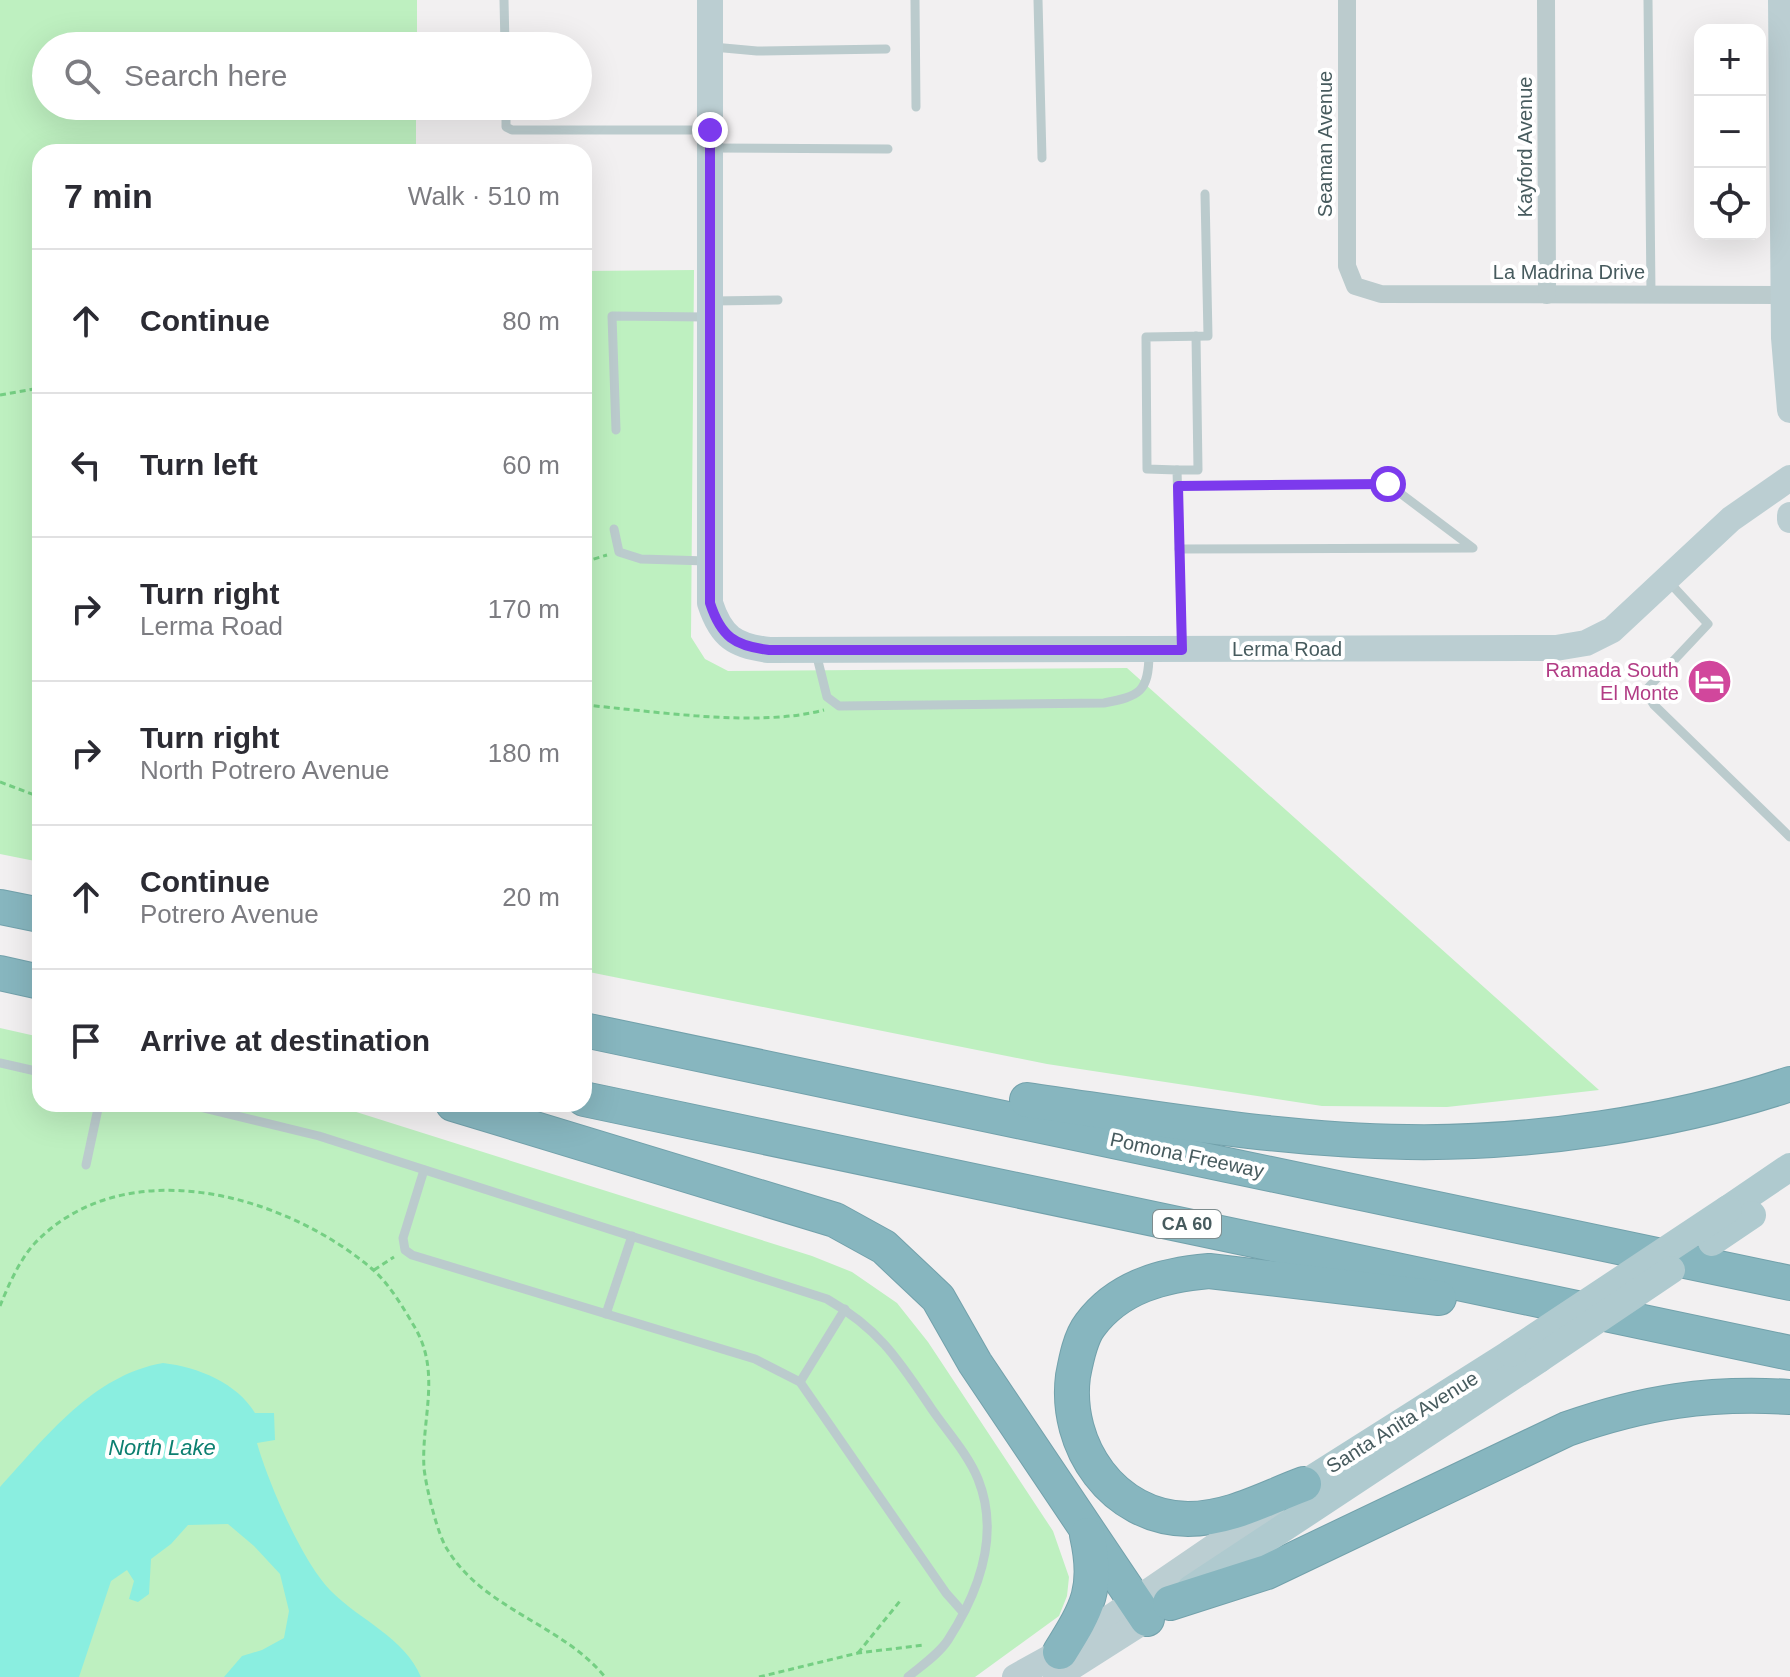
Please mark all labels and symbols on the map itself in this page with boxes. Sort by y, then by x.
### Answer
street label: Seaman Avenue [1314,71,1336,217]
street label: Kayford Avenue [1514,77,1536,217]
route end [692,112,728,148]
street label: La Madrina Drive [1493,261,1645,283]
route start [1370,466,1406,502]
street label: Lerma Road [1232,638,1342,660]
hotel icon: Ramada South El Monte [1686,658,1734,706]
place label: Ramada South El Monte [1546,659,1679,704]
street label: Pomona Freeway [1108,1128,1266,1182]
road number: CA 60 [1153,1210,1221,1238]
street label: Santa Anita Avenue [1322,1367,1482,1477]
water label: North Lake [108,1435,216,1460]

